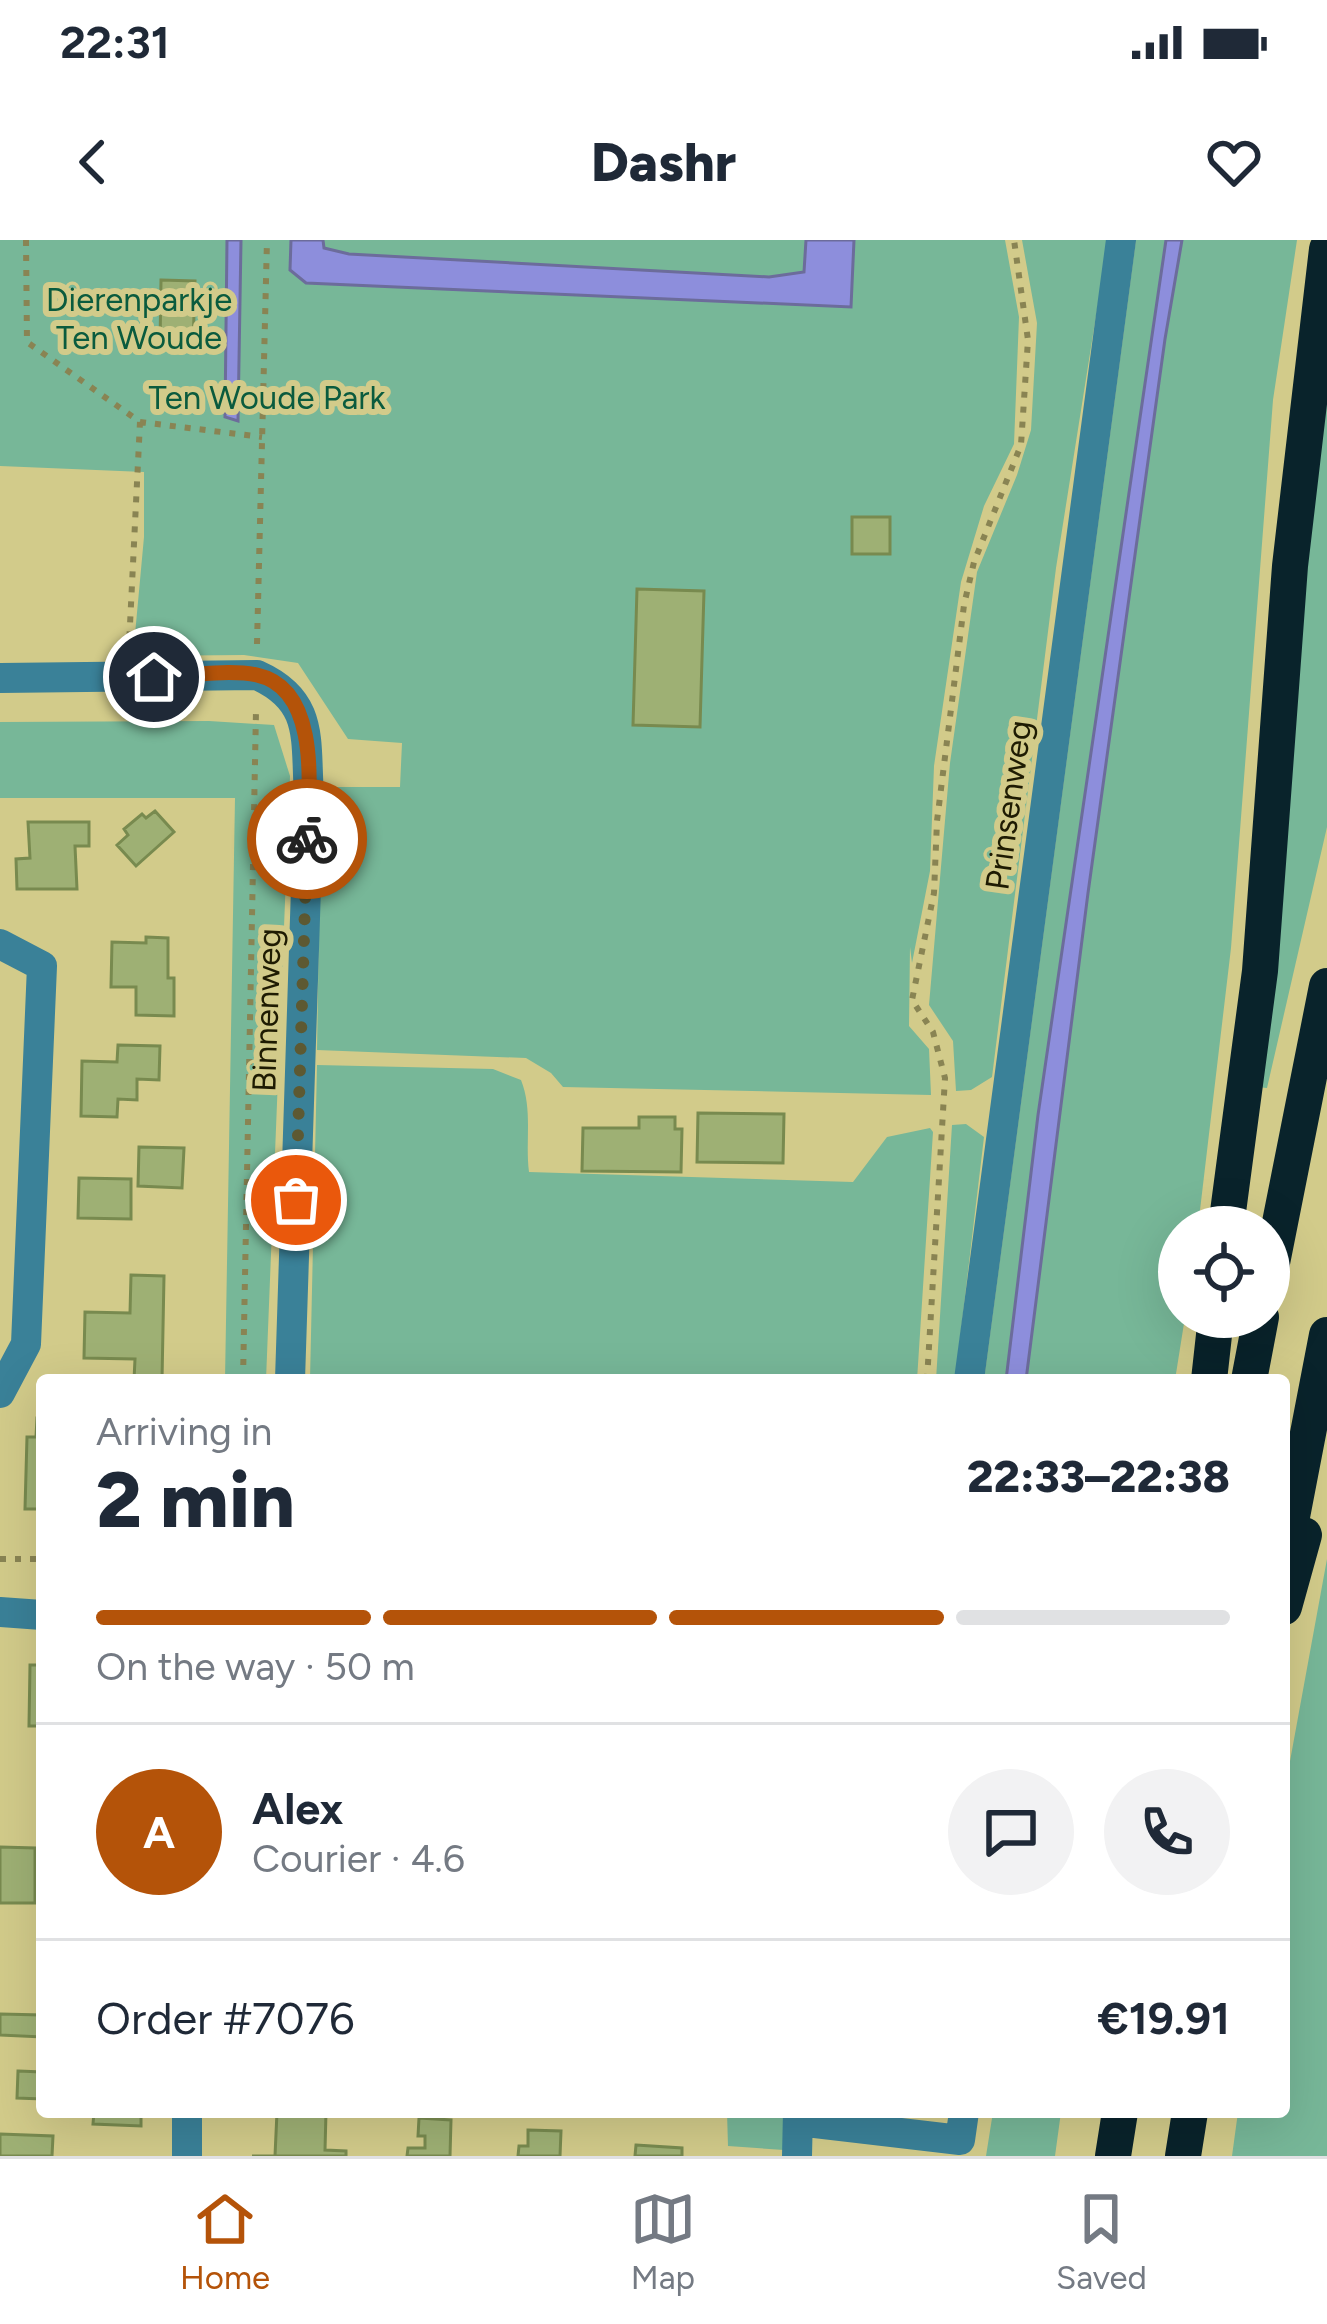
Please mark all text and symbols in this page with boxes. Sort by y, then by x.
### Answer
text: 22:31 [60,15,170,69]
icon: back [60,129,126,195]
icon: heart [1201,129,1267,195]
text: Dashr [591,130,736,195]
park label: Dierenparkje Ten Woude [46,280,232,357]
park label: Ten Woude Park [149,378,385,417]
pin [103,626,205,728]
icon: home [121,644,187,710]
street label: Prinsenweg [977,718,1040,892]
courier [247,779,367,899]
icon: bike [274,806,340,872]
street label: Binnenweg [244,928,289,1093]
pin [245,1149,347,1251]
icon: bag [263,1167,329,1233]
map controls [1158,1206,1290,1338]
button: locate [1158,1206,1290,1338]
text: Arriving in [96,1408,272,1455]
text: 22:33–22:38 [967,1449,1230,1503]
text: 2 min [96,1453,295,1547]
text: On the way · 50 m [96,1643,415,1690]
button: chat [948,1769,1074,1895]
button: phone [1104,1769,1230,1895]
text: Alex [252,1781,343,1835]
text: A [143,1805,175,1859]
text: Courier · 4.6 [252,1835,465,1882]
text: Order #7076 [96,1991,354,2045]
text: €19.91 [1097,1991,1230,2045]
tab: Home [180,2186,270,2297]
tab: Map [630,2186,696,2297]
tab: Saved [1056,2186,1147,2297]

